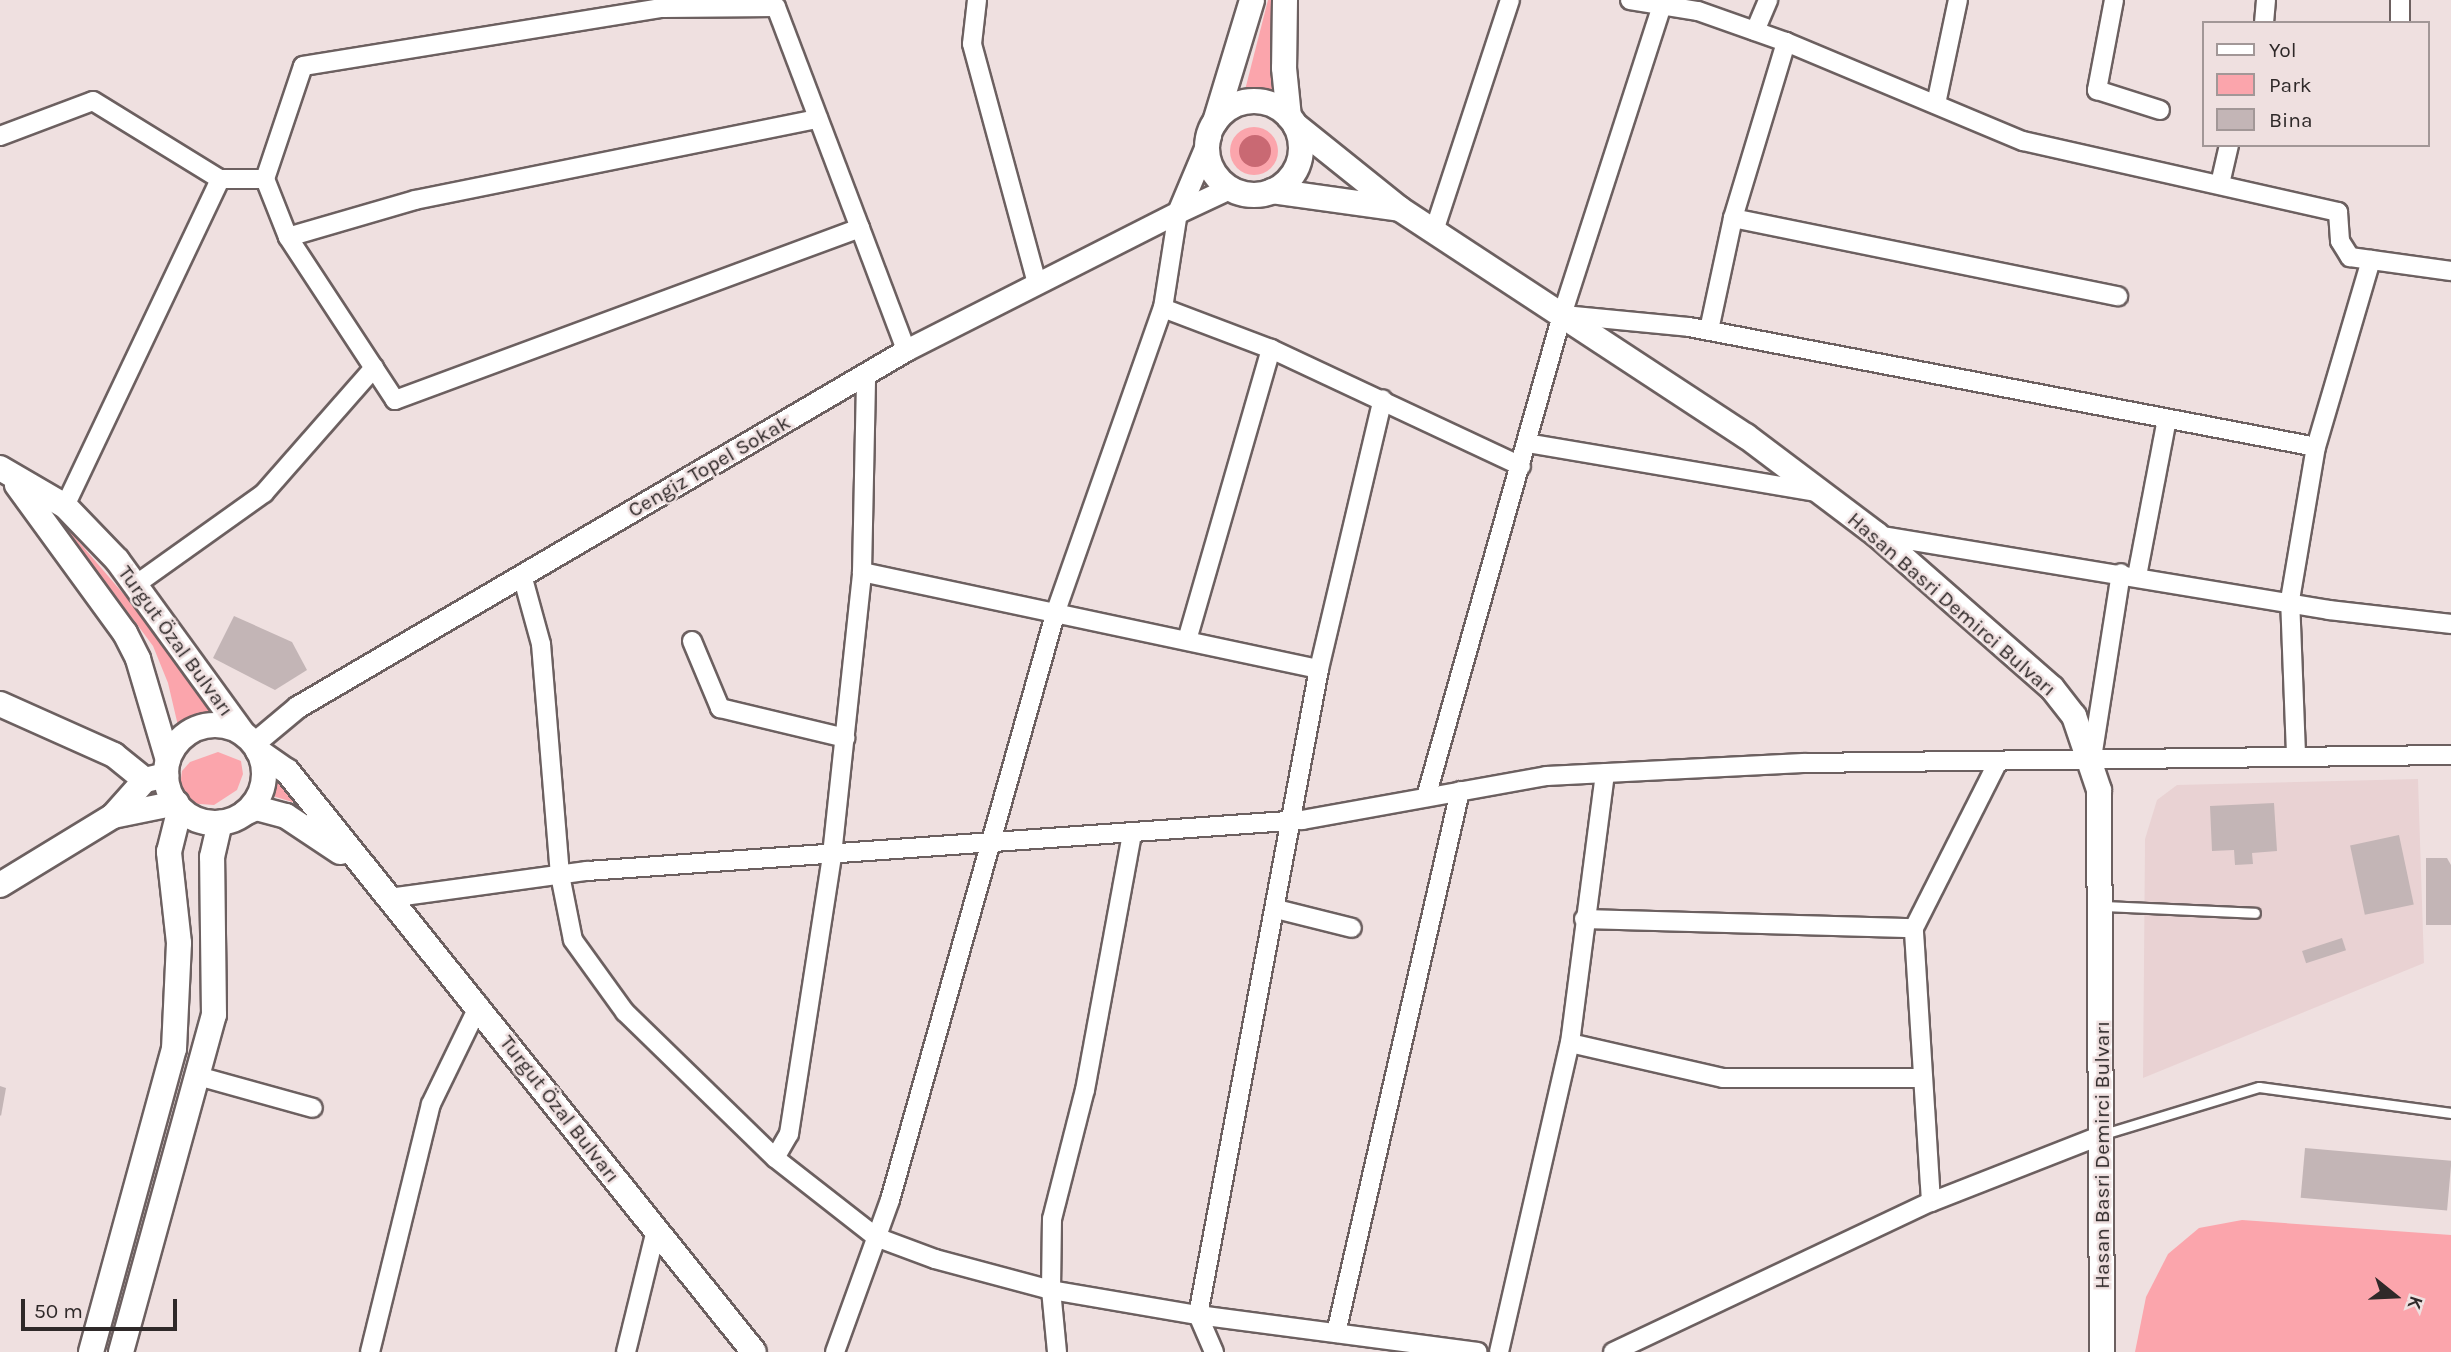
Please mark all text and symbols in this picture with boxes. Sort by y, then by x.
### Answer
legend [2202,21,2430,147]
text: Yol [2269,38,2297,62]
text: Park [2269,73,2312,97]
text: Bina [2269,108,2313,132]
street label: Cengiz Topel Sokak [623,409,795,523]
street label: Hasan Basri Demirci Bulvarı [1843,507,2061,701]
street label: Turgut Özal Bulvarı [113,561,239,721]
street label: Hasan Basri Demirci Bulvarı [2089,1021,2115,1289]
street label: Turgut Özal Bulvarı [495,1030,625,1188]
north arrow [2360,1261,2430,1331]
scale bar [24,1286,180,1330]
text: K [2403,1293,2427,1312]
text: 50 m [34,1299,83,1323]

